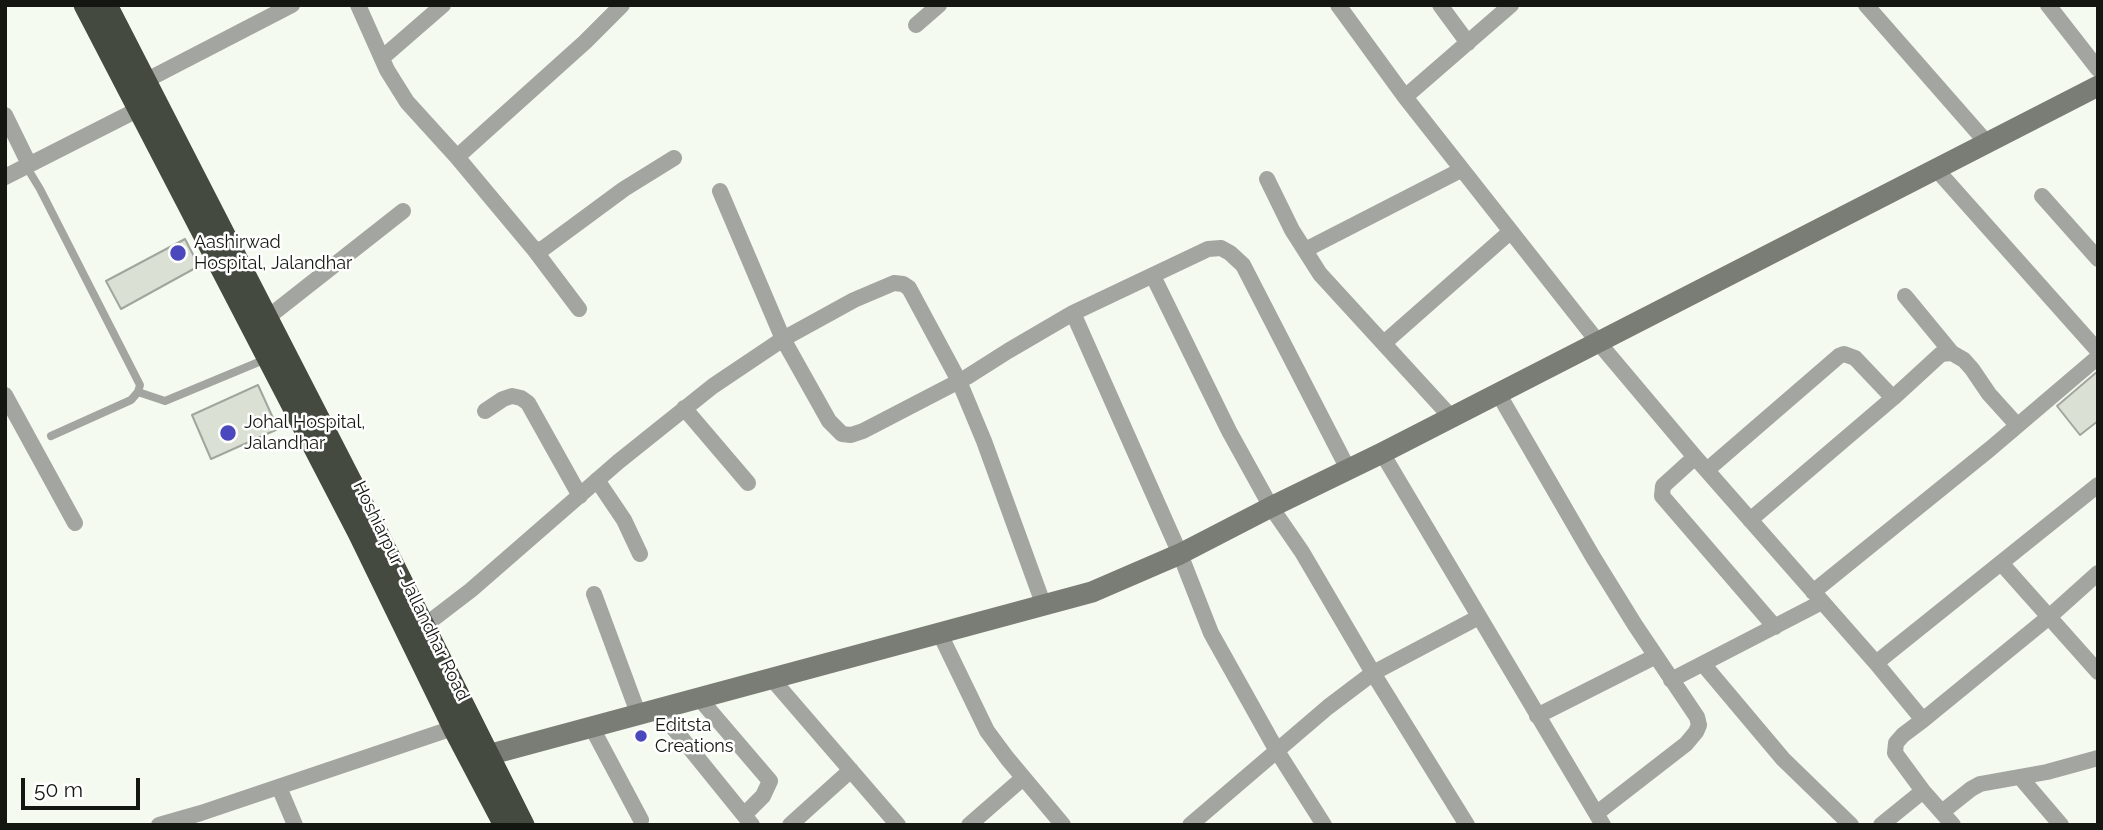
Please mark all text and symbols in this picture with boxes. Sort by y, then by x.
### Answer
place label: Aashirwad Hospital, Jalandhar [194,232,352,274]
marker: Aashirwad Hospital, Jalandhar [168,243,188,263]
place label: Johal Hospital, Jalandhar [244,412,365,454]
marker: Johal Hospital, Jalandhar [218,423,238,443]
street label: Hoshiarpur - Jallandhar Road [348,478,474,704]
place label: Editsta Creations [655,715,734,758]
marker: Editsta Creations [633,728,649,744]
scale bar [24,764,144,808]
text: 50 m [34,777,83,802]

